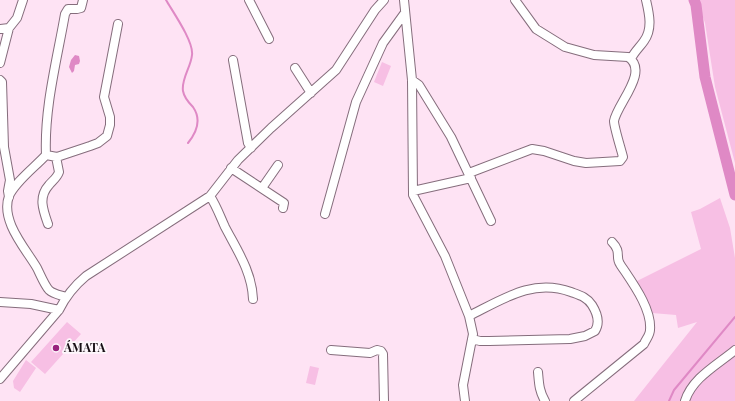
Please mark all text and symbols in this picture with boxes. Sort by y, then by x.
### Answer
place label: ÁMATA [63,339,106,355]
marker: ÁMATA [51,343,61,353]

